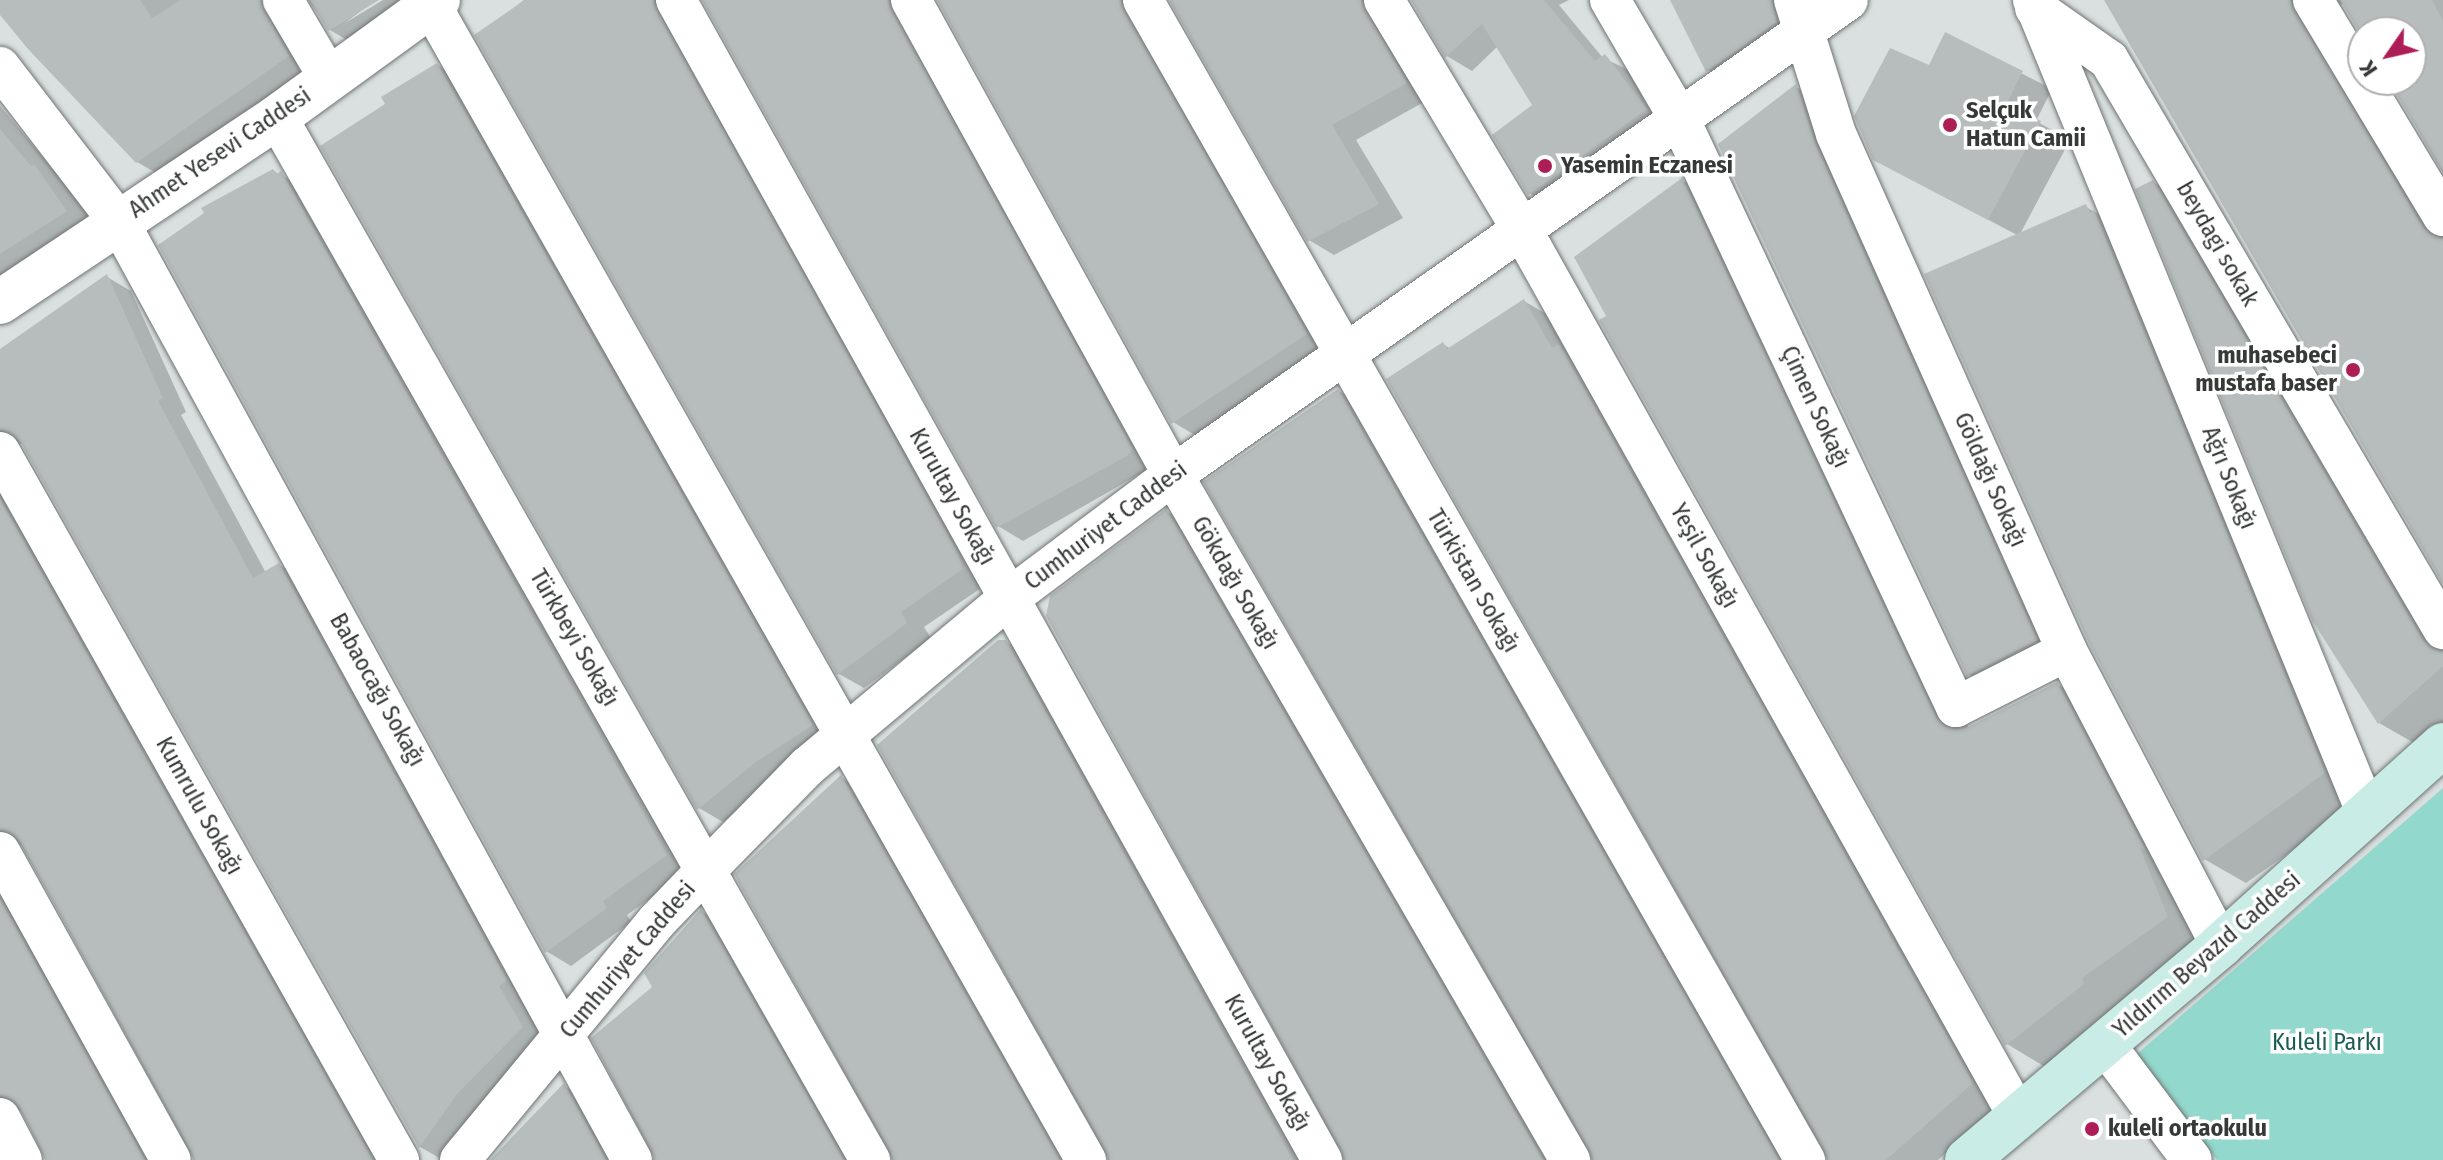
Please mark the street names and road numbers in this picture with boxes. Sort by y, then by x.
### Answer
street label: Ahmet Yesevi Caddesi [123,81,317,225]
street label: beydagi sokak [2170,177,2264,311]
street label: Çimen Sokağı [1774,342,1856,472]
street label: Göldağı Sokağı [1948,408,2032,552]
street label: Ağrı Sokağı [2195,422,2263,534]
street label: Kurultay Sokağı [903,424,1001,570]
street label: Cumhuriyet Caddesi [1019,456,1193,596]
street label: Yeşil Sokağı [1664,499,1744,613]
street label: Türkistan Sokağı [1420,504,1526,658]
street label: Gökdağı Sokağı [1185,511,1285,655]
street label: Türkbeyi Sokağı [523,564,625,712]
street label: Babaocağı Sokağı [323,608,431,772]
street label: Kumrulu Sokağı [149,732,249,880]
street label: Yıldırım Beyazıd Caddesi [2107,866,2307,1044]
street label: Cumhuriyet Caddesi [554,876,702,1044]
street label: Kurultay Sokağı [1218,990,1316,1136]

